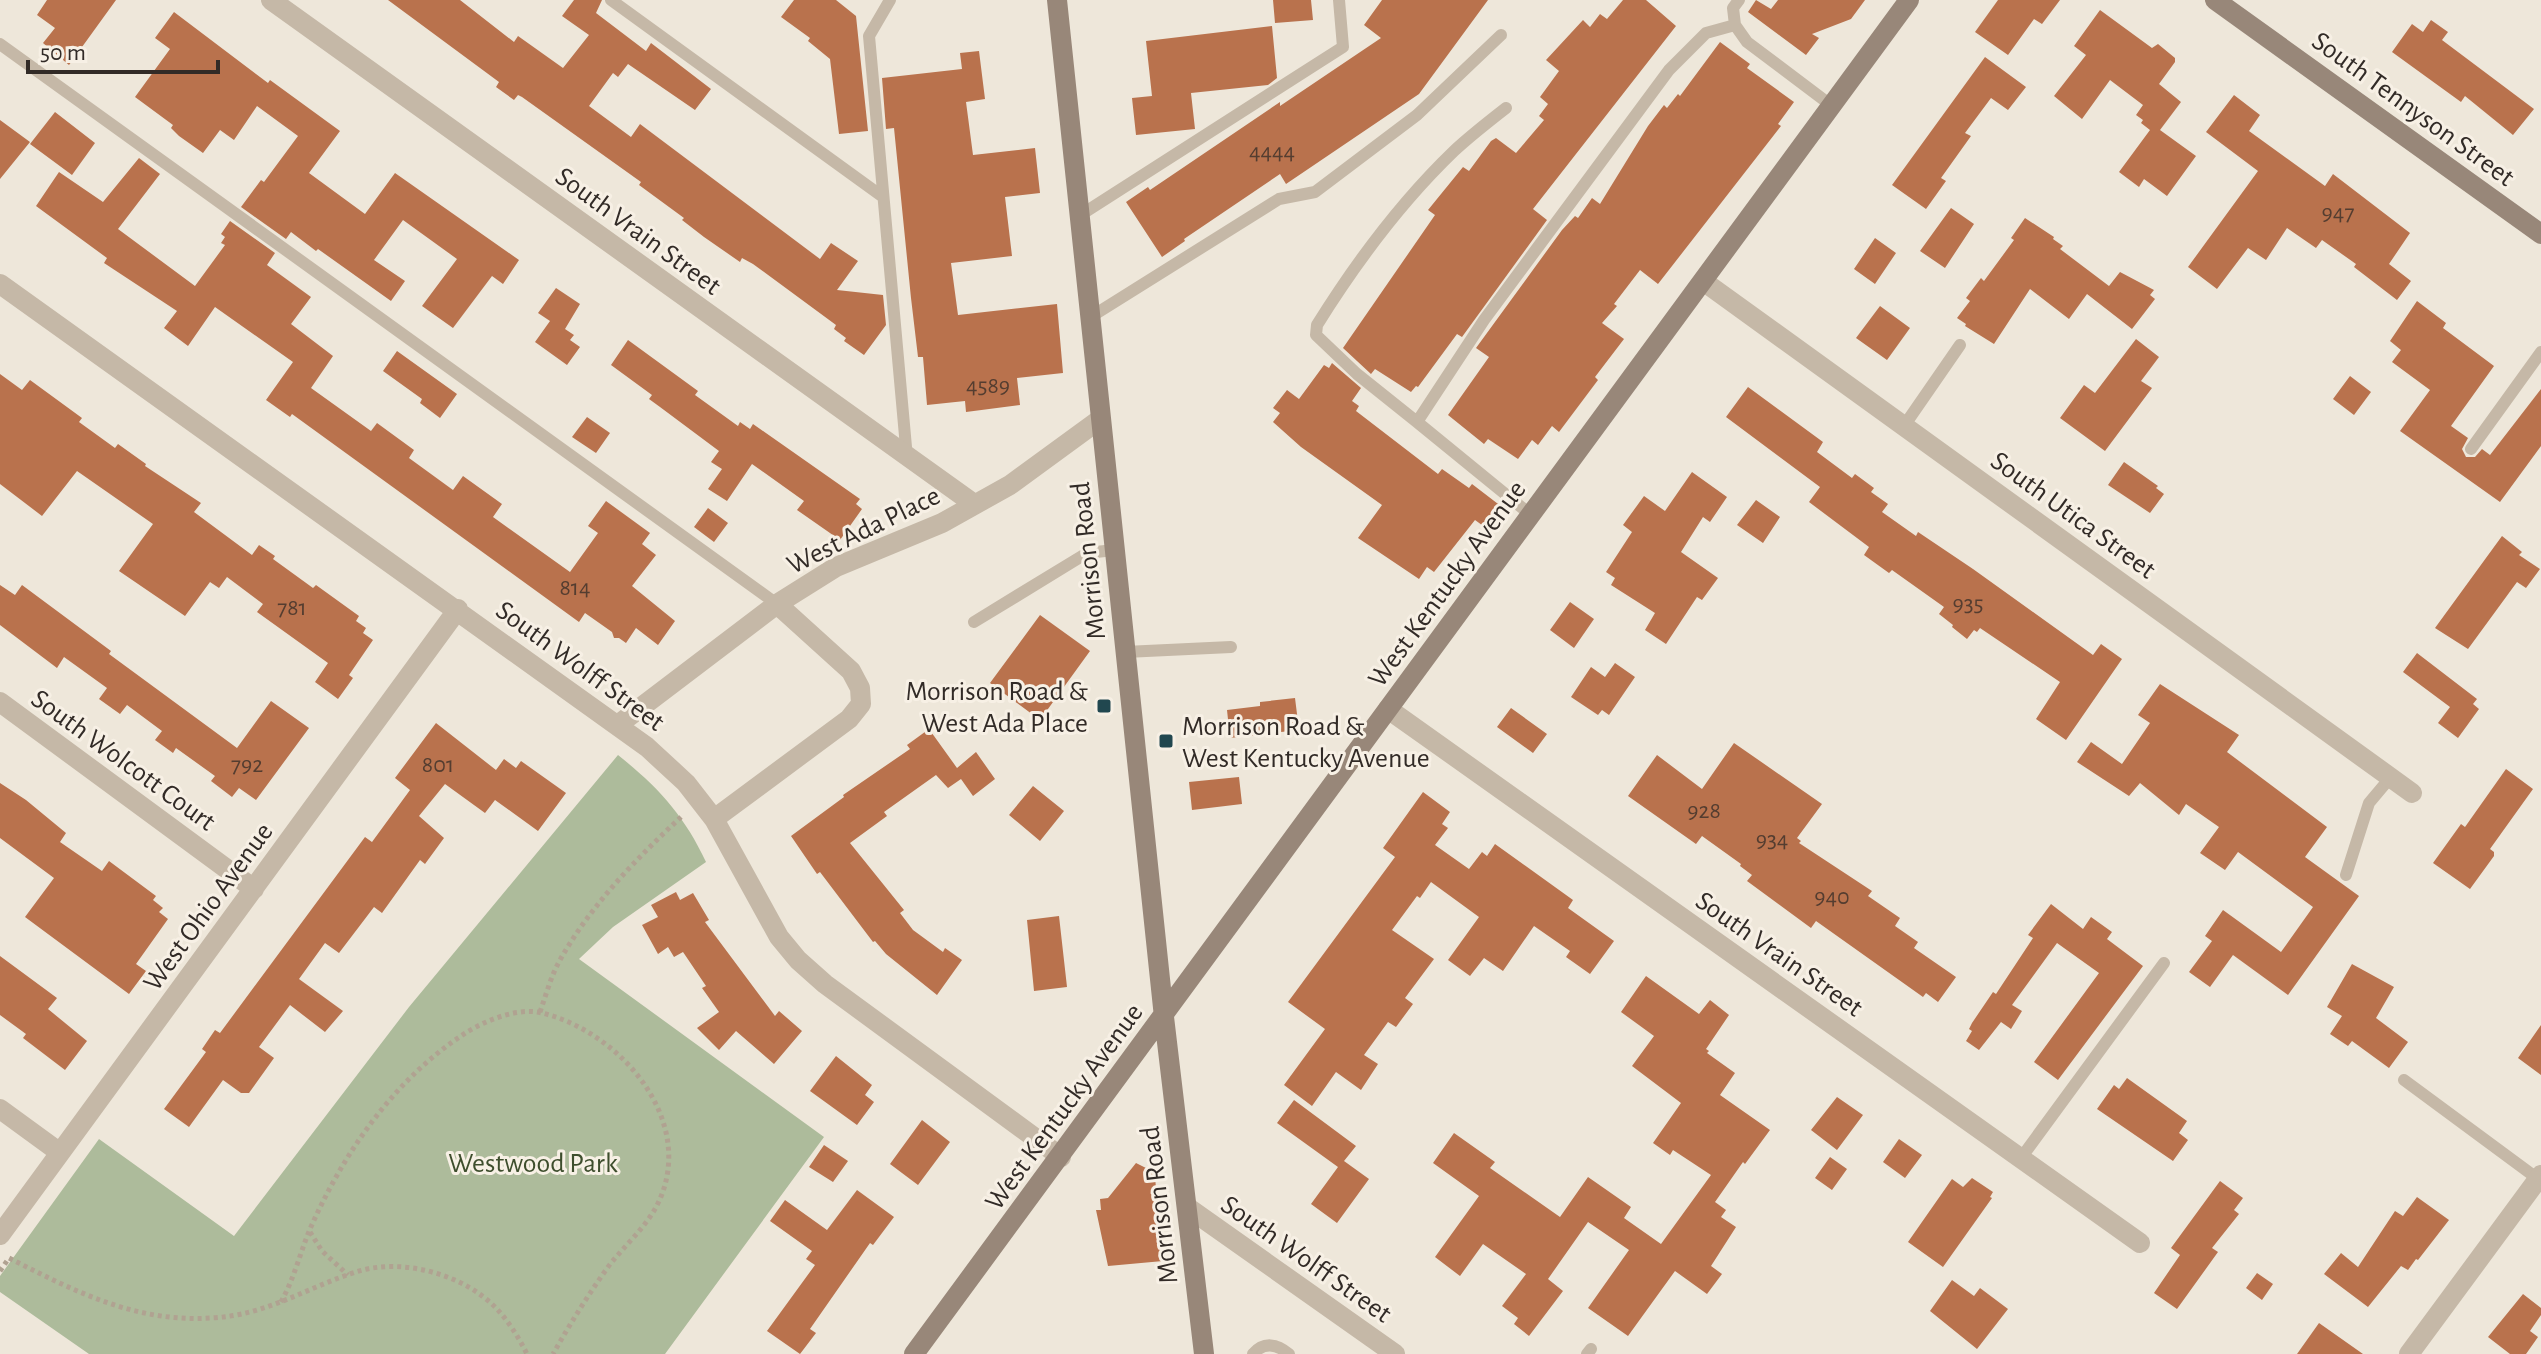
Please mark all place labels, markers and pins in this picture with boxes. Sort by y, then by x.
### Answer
place label: Morrison Road & West Ada Place [905,678,1089,738]
marker: Morrison Road & West Ada Place [1095,697,1113,715]
place label: Morrison Road & West Kentucky Avenue [1182,713,1430,773]
marker: Morrison Road & West Kentucky Avenue [1157,732,1175,750]

